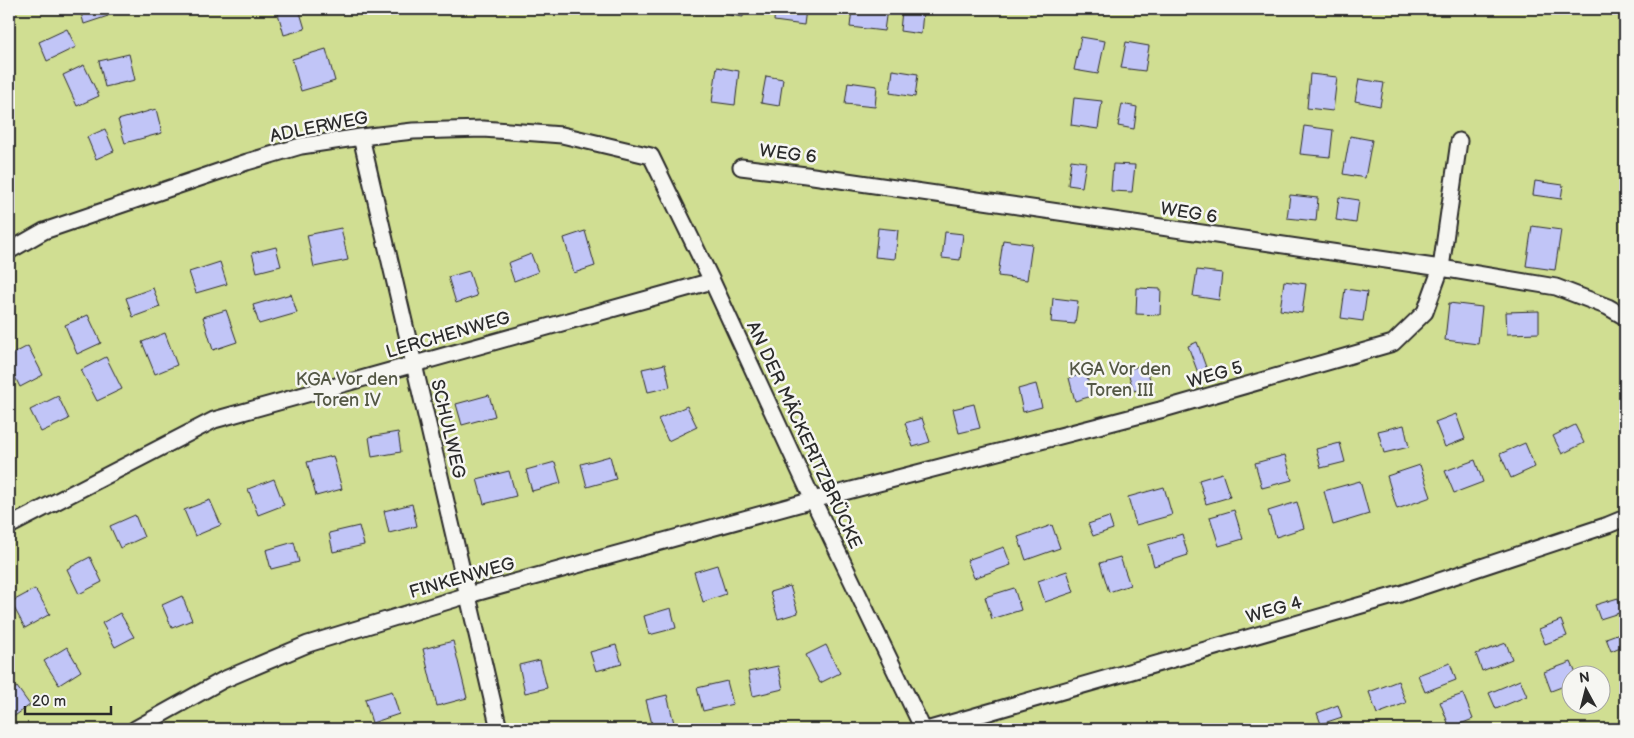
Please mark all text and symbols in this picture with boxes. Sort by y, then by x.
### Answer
street label: ADLERWEG [268,107,370,147]
street label: WEG 6 [758,140,818,168]
street label: WEG 6 [1159,198,1219,228]
street label: LERCHENWEG [384,307,512,363]
street label: AN DER MÄCKERITZBRÜCKE [742,318,867,552]
street label: WEG 5 [1185,357,1245,393]
park label: KGA Vor den Toren III [1069,359,1171,401]
park label: KGA Vor den Toren IV [296,369,398,411]
street label: SCHULWEG [426,377,470,481]
street label: FINKENWEG [407,553,517,603]
street label: WEG 4 [1244,592,1304,628]
north arrow [1562,666,1612,716]
text: N [1578,669,1591,687]
scale bar [25,683,111,715]
text: 20 m [32,692,66,711]

